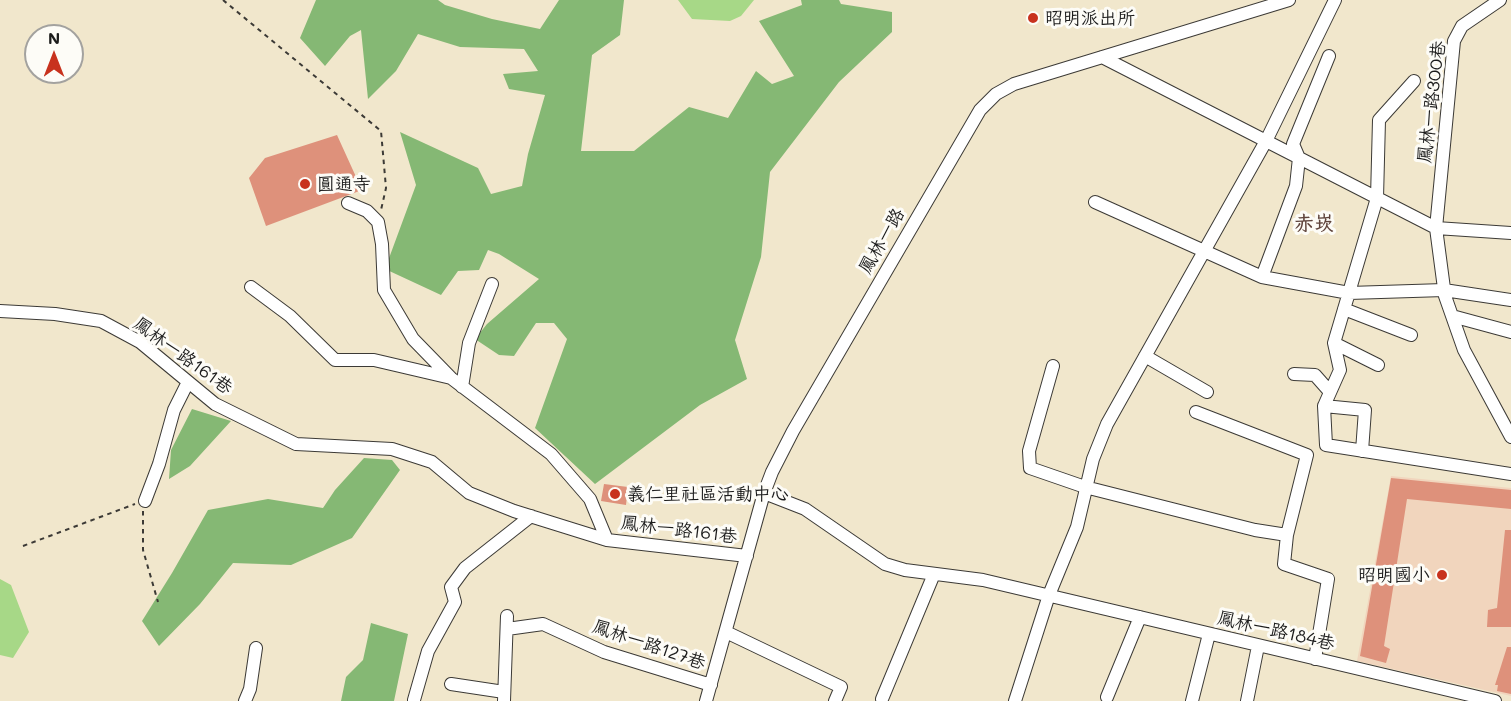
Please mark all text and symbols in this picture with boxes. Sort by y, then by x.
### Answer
place label: 昭明派出所 [1045,7,1135,29]
marker: 昭明派出所 [1026,11,1040,25]
north arrow [24,24,84,84]
text: N [48,27,60,48]
street label: 鳳林一路300巷 [1414,40,1450,164]
place label: 圓通寺 [317,173,371,195]
marker: 圓通寺 [298,177,312,191]
street label: 鳳林一路 [855,204,909,278]
district label: 赤崁 [1294,212,1334,236]
street label: 鳳林一路161巷 [129,313,237,399]
place label: 義仁里社區活動中心 [627,483,789,505]
marker: 義仁里社區活動中心 [608,487,622,501]
street label: 鳳林一路161巷 [620,512,738,548]
place label: 昭明國小 [1358,564,1430,586]
marker: 昭明國小 [1435,568,1449,582]
street label: 鳳林一路184巷 [1215,607,1337,655]
street label: 鳳林一路127巷 [590,616,708,674]

